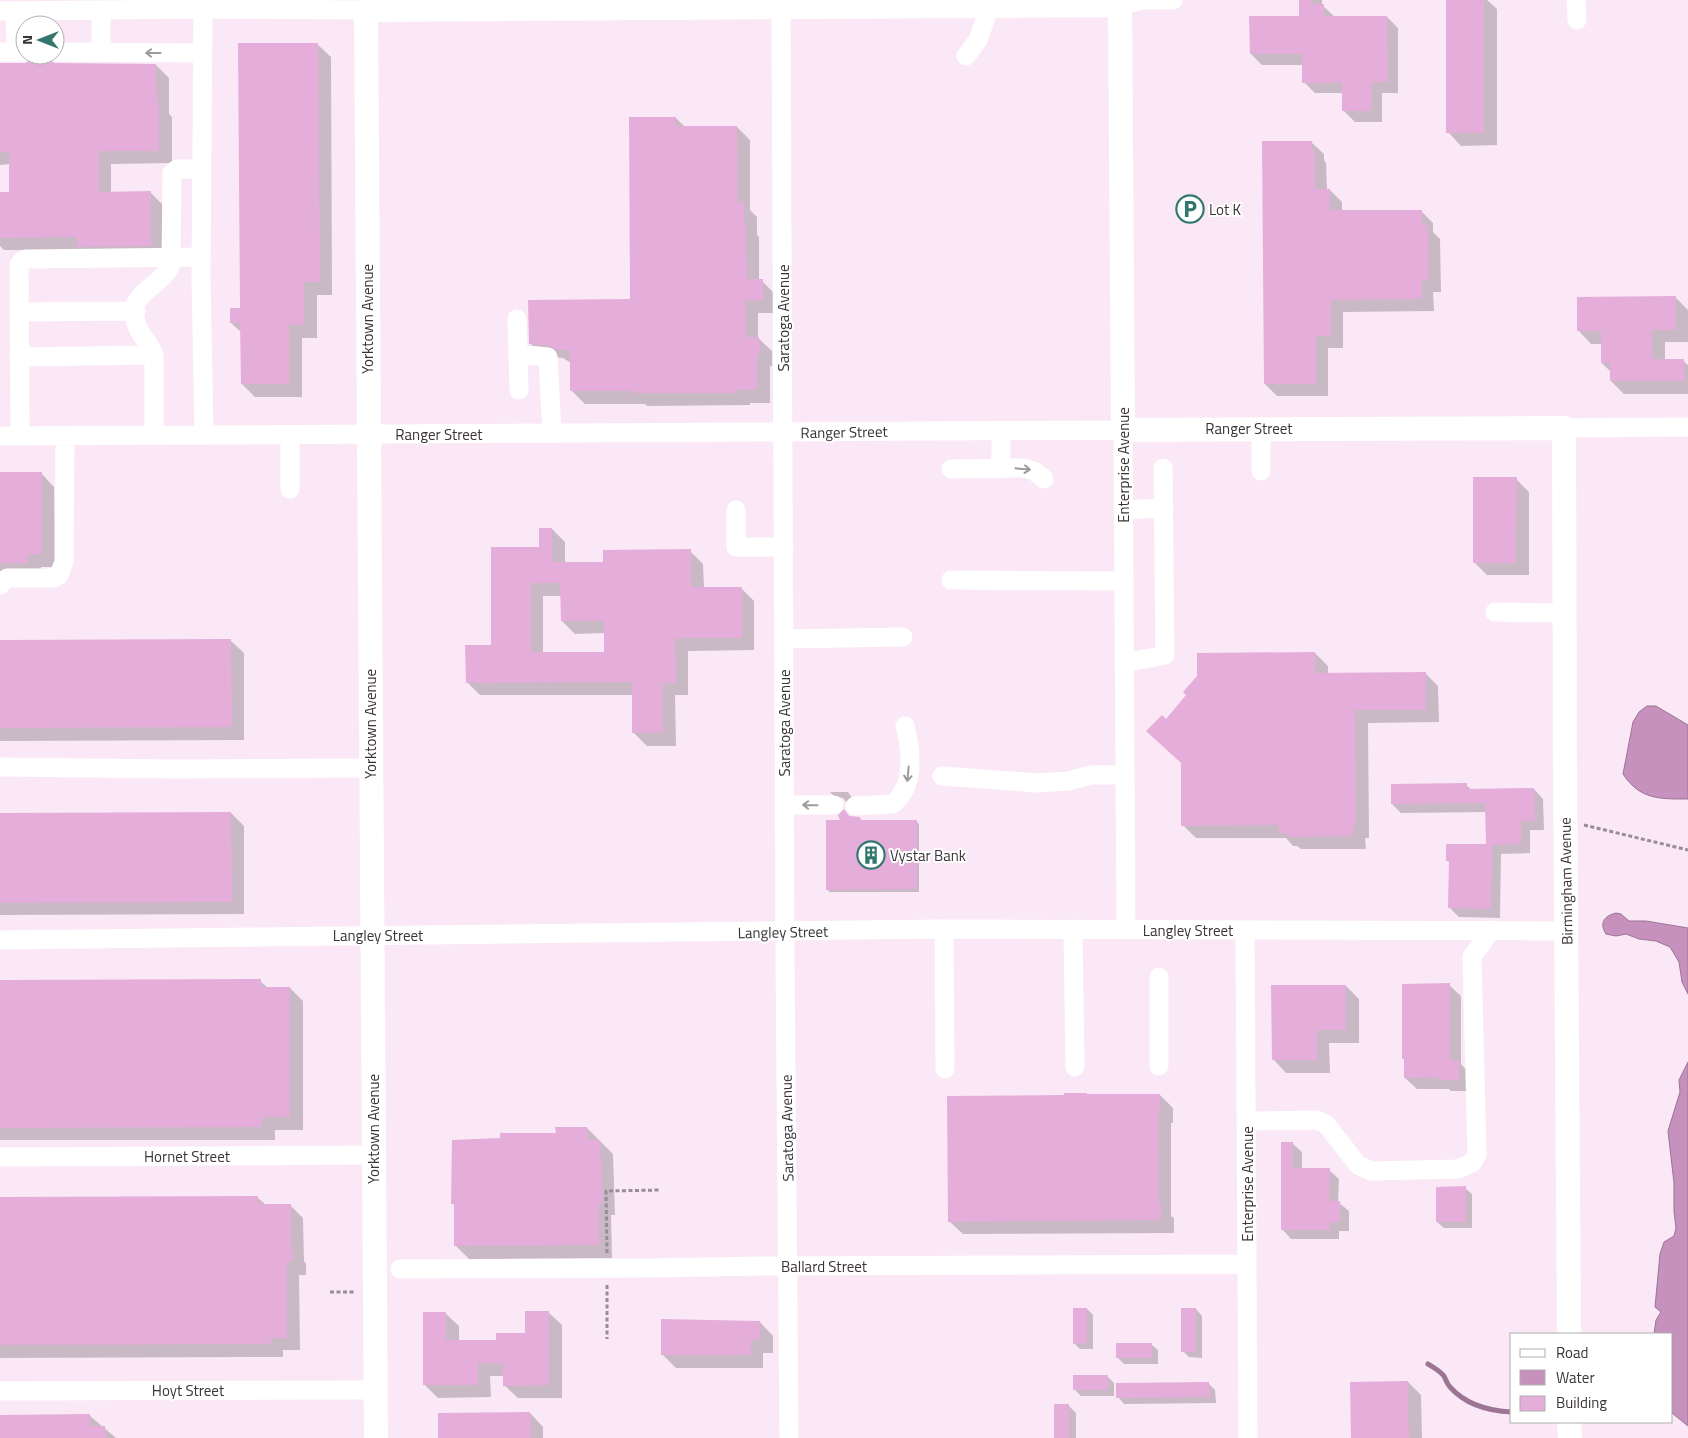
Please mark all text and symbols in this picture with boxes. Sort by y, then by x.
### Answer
north arrow [15,15,65,65]
text: N [16,35,37,45]
one-way arrow [146,48,162,58]
parking icon: Lot K [1175,194,1205,224]
place label: Lot K [1209,198,1242,221]
street label: Yorktown Avenue [356,264,379,374]
street label: Saratoga Avenue [772,265,795,371]
street label: Enterprise Avenue [1112,407,1135,523]
street label: Ranger Street [1205,417,1293,440]
street label: Ranger Street [800,420,889,444]
street label: Ranger Street [395,423,483,446]
one-way arrow [1015,464,1031,474]
street label: Yorktown Avenue [359,669,382,779]
street label: Saratoga Avenue [773,670,796,776]
one-way arrow [903,766,913,782]
one-way arrow [802,800,818,810]
street label: Birmingham Avenue [1553,817,1579,945]
building icon: Vystar Bank [856,840,886,870]
place label: Vystar Bank [890,844,966,867]
street label: Langley Street [1143,919,1234,942]
street label: Langley Street [738,920,829,944]
street label: Langley Street [333,924,424,947]
street label: Yorktown Avenue [362,1074,385,1184]
street label: Saratoga Avenue [775,1074,799,1182]
street label: Enterprise Avenue [1236,1126,1259,1242]
street label: Hornet Street [144,1145,231,1168]
street label: Ballard Street [781,1255,868,1278]
legend [1510,1333,1673,1423]
text: Road [1556,1341,1588,1364]
text: Water [1556,1366,1595,1389]
street label: Hoyt Street [152,1379,225,1402]
text: Building [1556,1391,1607,1414]

